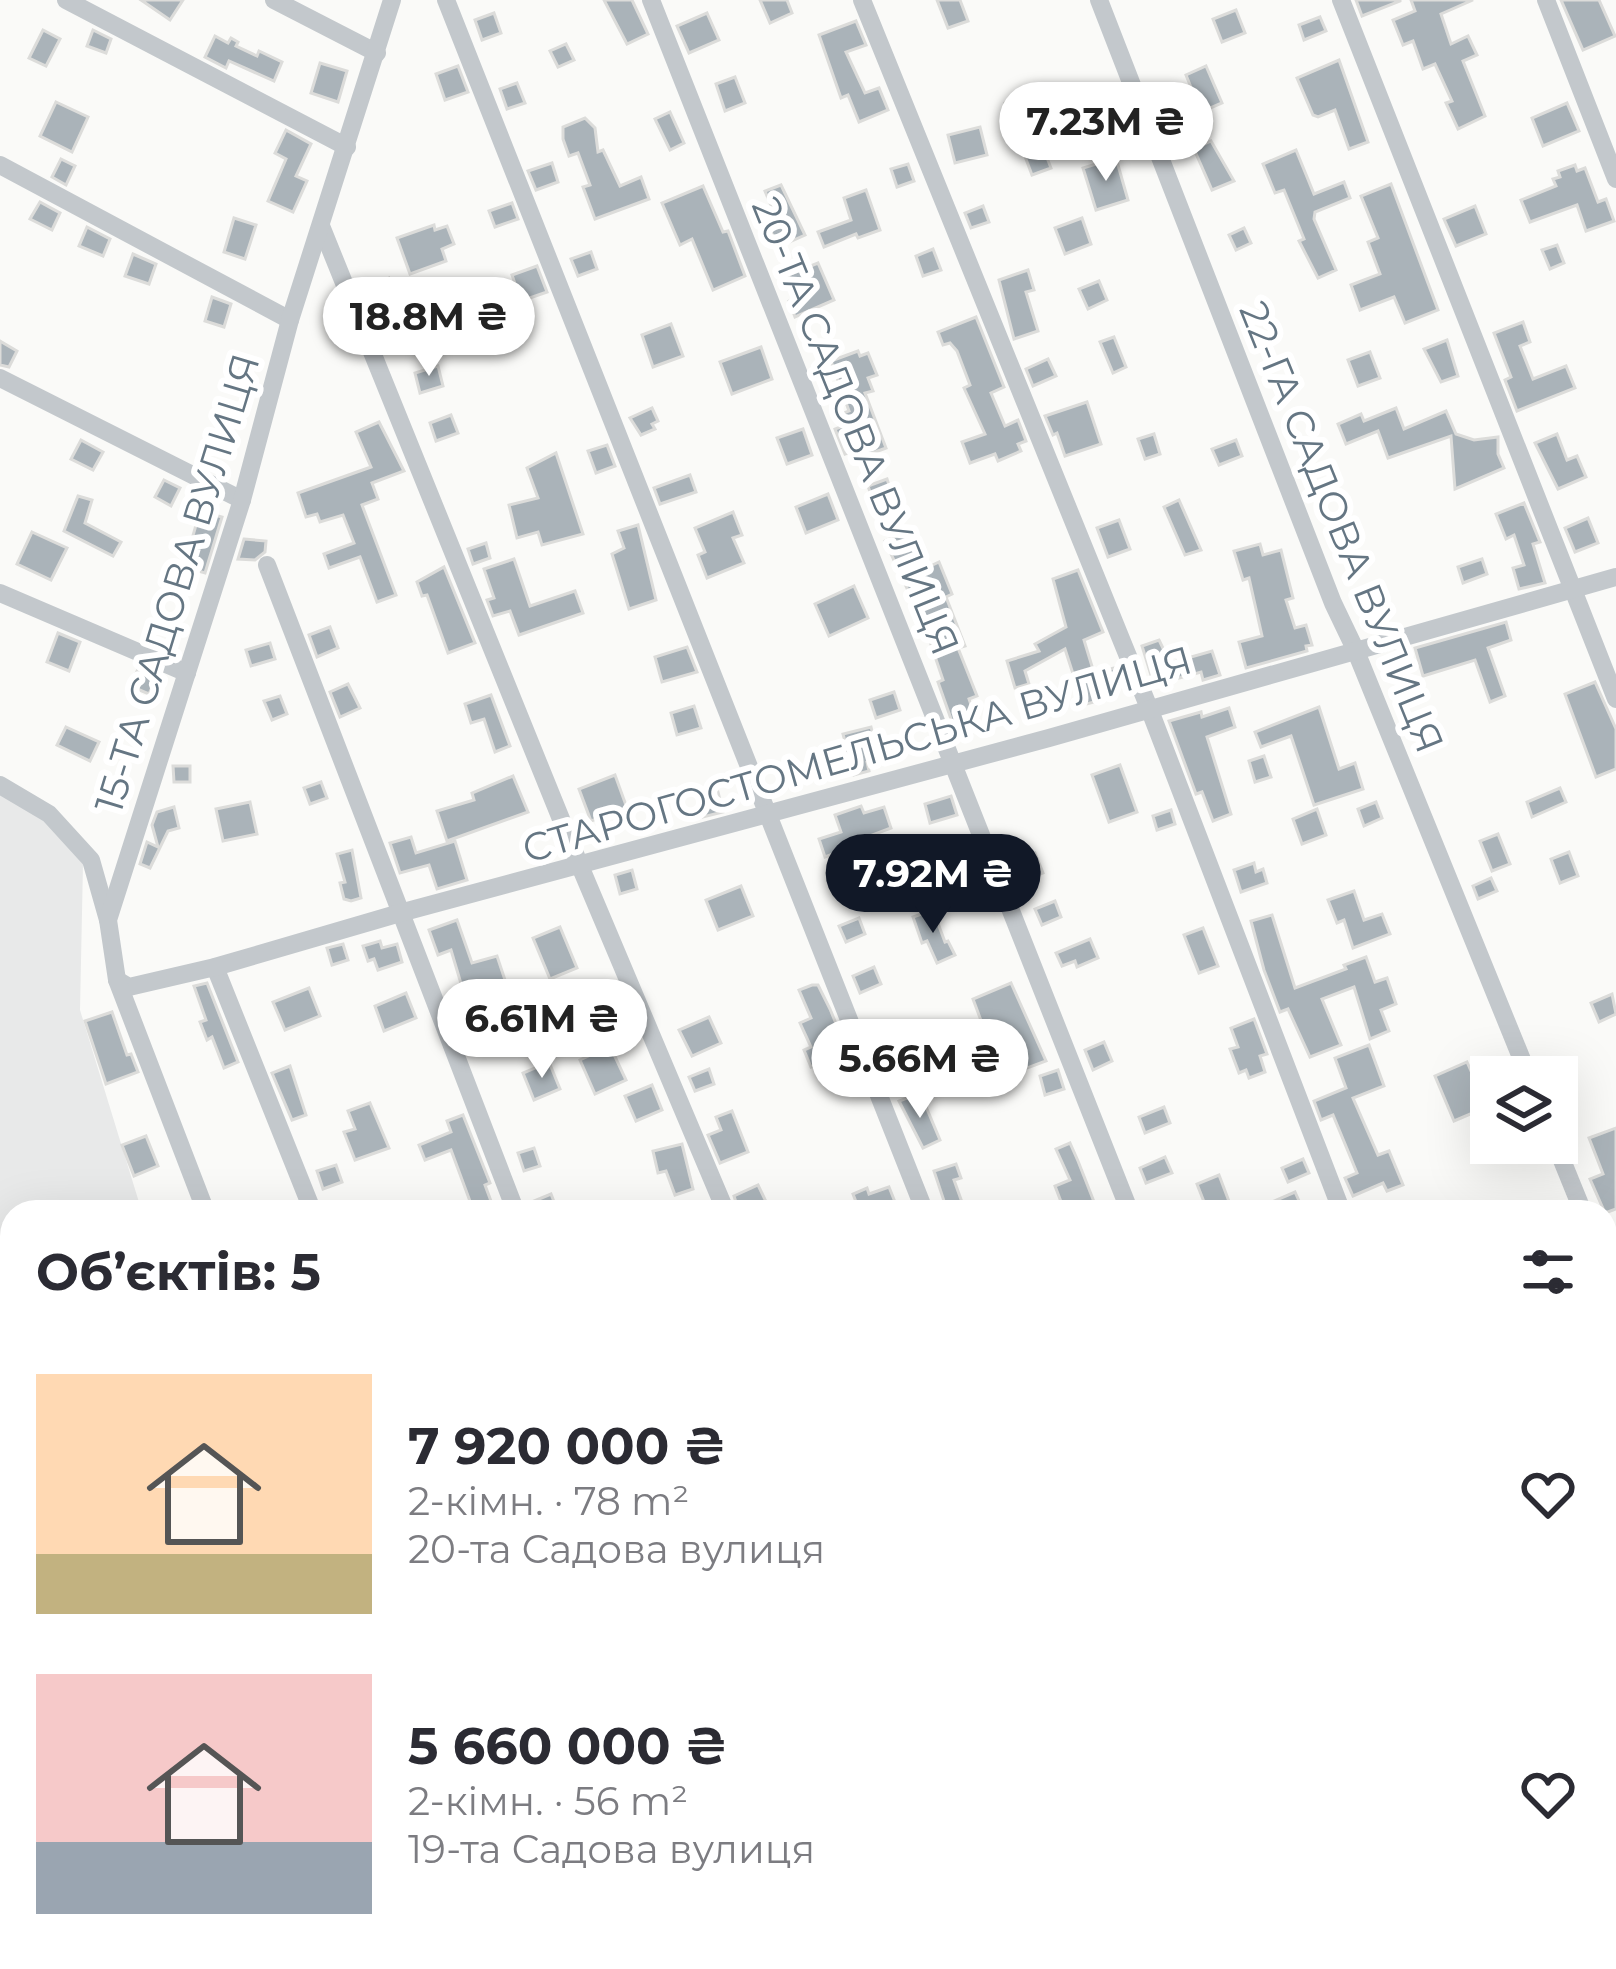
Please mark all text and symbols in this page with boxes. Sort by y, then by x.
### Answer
pin: 7.23M ₴ [995,82,1217,184]
text: 7.23M ₴ [1026,97,1186,145]
street label: 20-ТА САДОВА ВУЛИЦЯ [742,190,970,662]
pin: 18.8M ₴ [318,277,540,379]
text: 18.8M ₴ [350,292,508,340]
street label: 22-ГА САДОВА ВУЛИЦЯ [1229,295,1455,759]
street label: 15-ТА САДОВА ВУЛИЦЯ [84,348,270,818]
street label: СТАРОГОСТОМЕЛЬСЬКА ВУЛИЦЯ [517,635,1197,873]
pin: 7.92M ₴ [822,834,1044,936]
text: 7.92M ₴ [853,849,1013,897]
pin: 6.61M ₴ [431,979,653,1081]
text: 6.61M ₴ [464,994,620,1042]
pin: 5.66M ₴ [809,1019,1031,1121]
text: 5.66M ₴ [838,1034,1002,1082]
map controls [1470,1056,1578,1164]
button: layers [1470,1056,1578,1164]
icon: filters [1515,1239,1581,1305]
text: Об’єктів: 5 [36,1241,321,1303]
text: 7 920 000 ₴ [408,1415,726,1477]
icon: home [132,1422,276,1566]
icon: heart [1515,1461,1581,1527]
text: 2-кімн. · 78 m² [408,1477,689,1525]
text: 20-та Садова вулиця [408,1525,825,1573]
text: 5 660 000 ₴ [408,1715,727,1777]
icon: home [132,1722,276,1866]
icon: heart [1515,1761,1581,1827]
text: 2-кімн. · 56 m² [408,1777,688,1825]
text: 19-та Садова вулиця [408,1825,815,1873]

